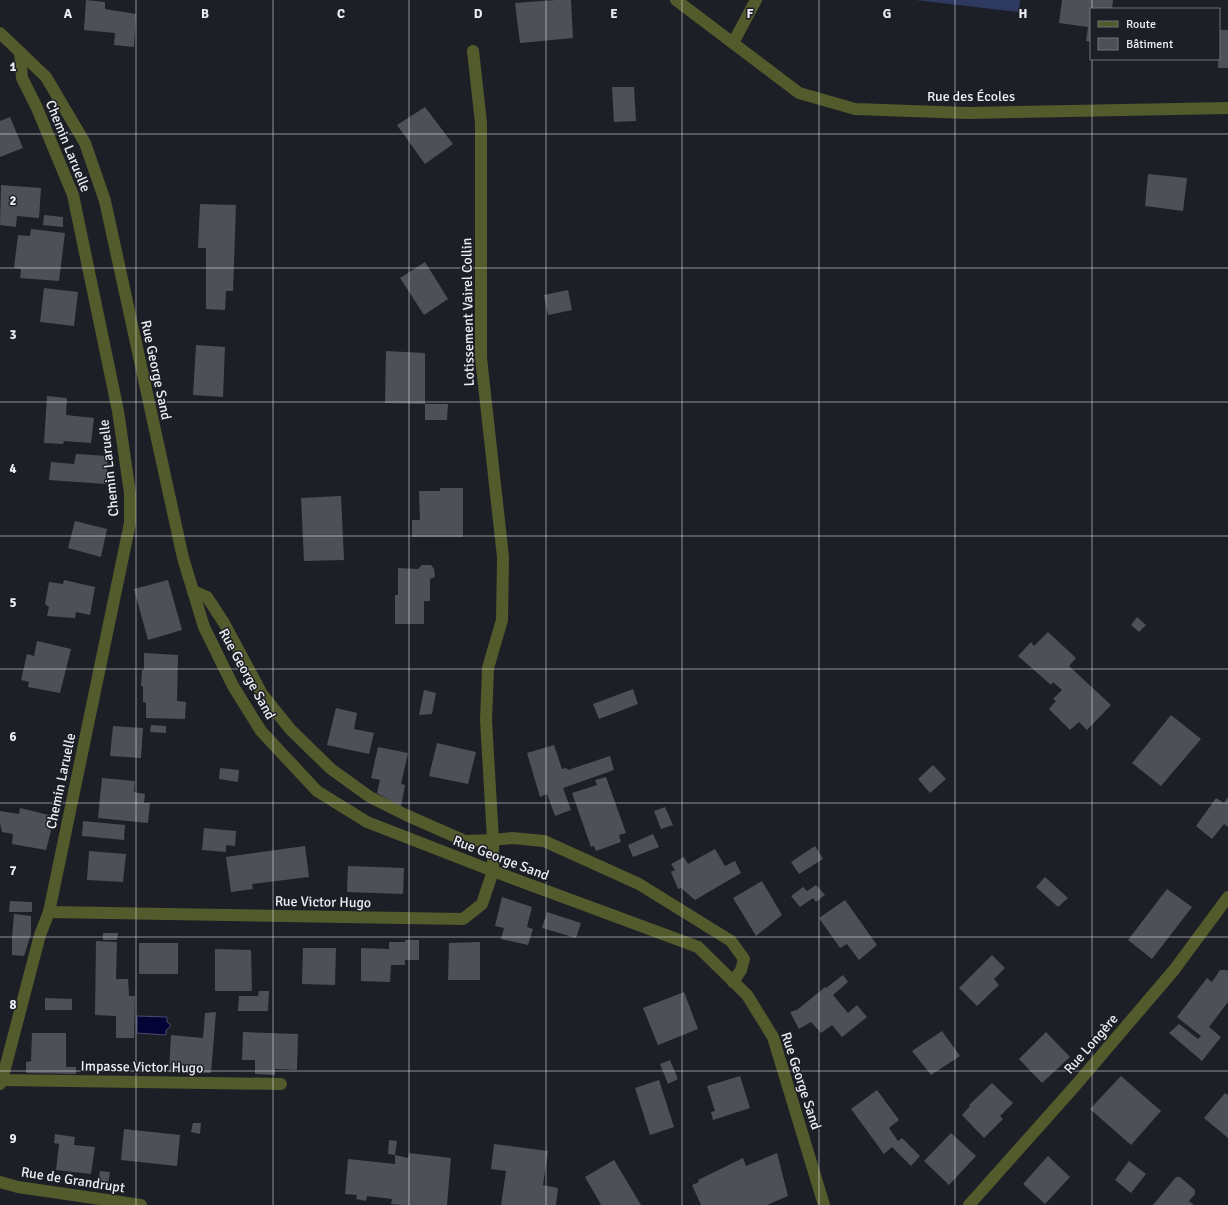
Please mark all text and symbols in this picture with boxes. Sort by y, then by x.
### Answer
text: A [64,6,73,22]
text: B [201,6,209,22]
text: C [337,6,345,22]
text: D [474,6,483,22]
text: E [610,6,618,22]
text: F [747,6,754,22]
text: G [883,6,891,22]
text: H [1019,6,1027,22]
legend [1090,8,1220,60]
text: Route [1126,17,1156,32]
text: Bâtiment [1126,37,1173,52]
text: 1 [9,59,17,75]
street label: Rue des Écoles [927,88,1015,105]
street label: Chemin Laruelle [42,98,94,194]
text: 2 [9,193,17,209]
street label: Lotissement Vairel Collin [458,238,478,386]
street label: Rue George Sand [137,319,175,421]
text: 3 [9,327,17,343]
street label: Chemin Laruelle [95,419,123,517]
text: 4 [9,461,17,477]
text: 5 [9,595,17,611]
street label: Rue George Sand [215,625,279,723]
text: 6 [9,729,17,745]
street label: Chemin Laruelle [43,731,79,831]
street label: Rue George Sand [451,832,551,884]
text: 7 [9,863,17,879]
street label: Rue Victor Hugo [275,893,371,911]
text: 8 [9,997,17,1013]
street label: Rue Longère [1060,1011,1122,1077]
street label: Rue George Sand [777,1030,825,1132]
street label: Impasse Victor Hugo [81,1057,203,1077]
text: 9 [9,1131,17,1147]
street label: Rue de Grandrupt [20,1163,126,1197]

